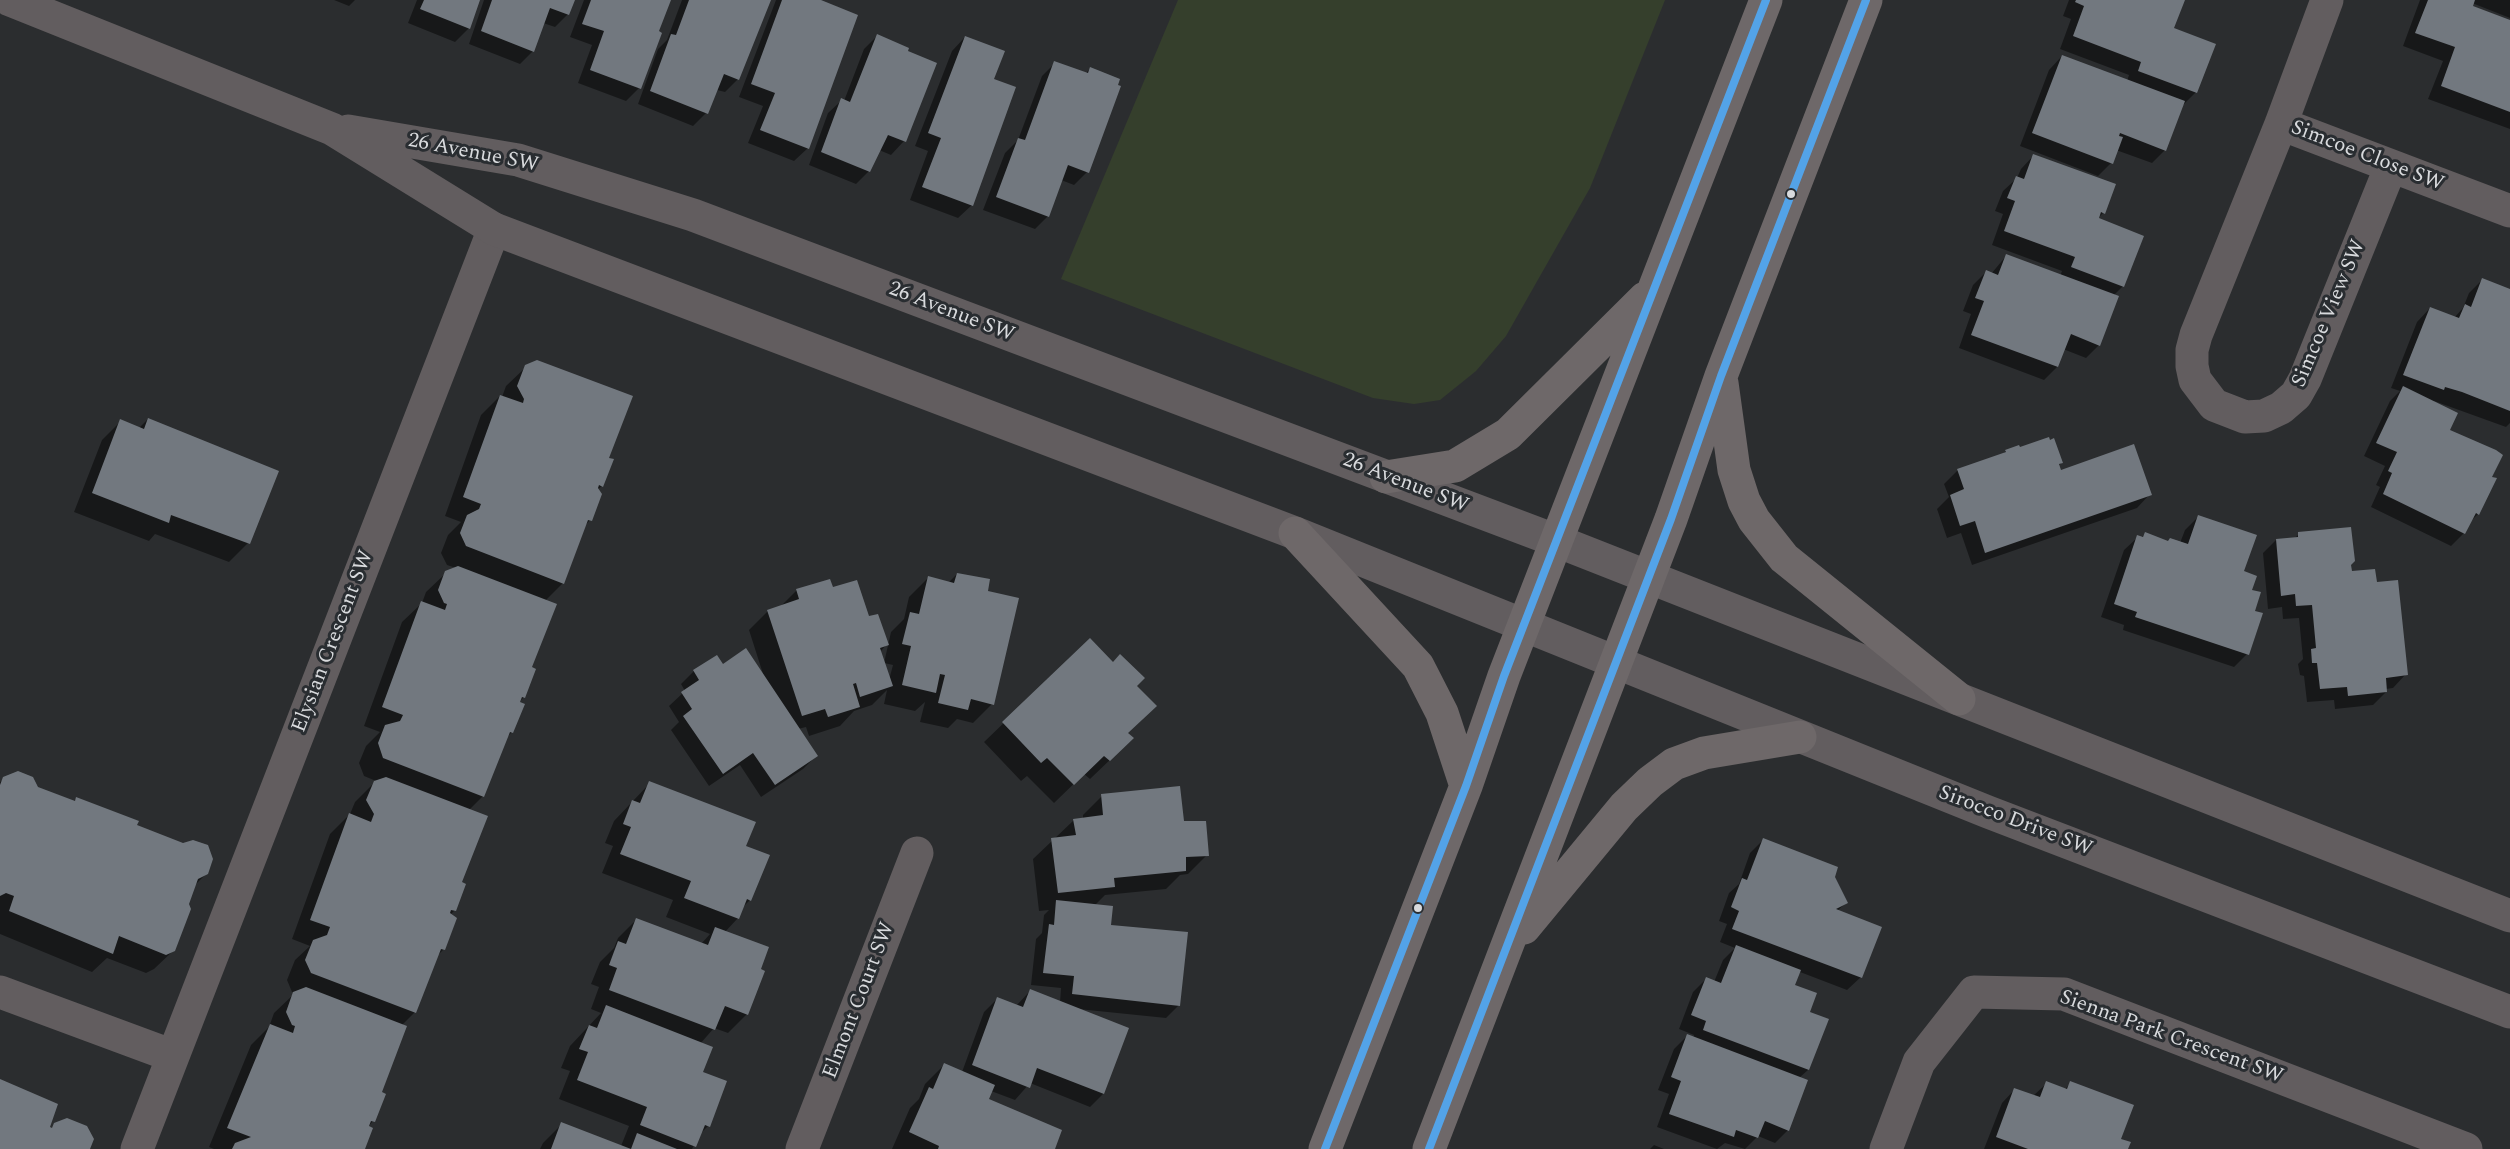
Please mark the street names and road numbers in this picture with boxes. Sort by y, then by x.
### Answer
street label: Simcoe Close SW [2287,116,2447,198]
street label: 26 Avenue SW [406,129,540,179]
street label: Simcoe View SW [2288,236,2372,392]
street label: 26 Avenue SW [885,277,1017,349]
street label: 26 Avenue SW [1339,448,1471,520]
street label: Elysian Crescent SW [288,547,380,737]
street label: Sirocco Drive SW [1935,781,2095,863]
street label: Elmont Court SW [819,919,901,1083]
street label: Sienna Park Crescent SW [2056,986,2286,1090]

